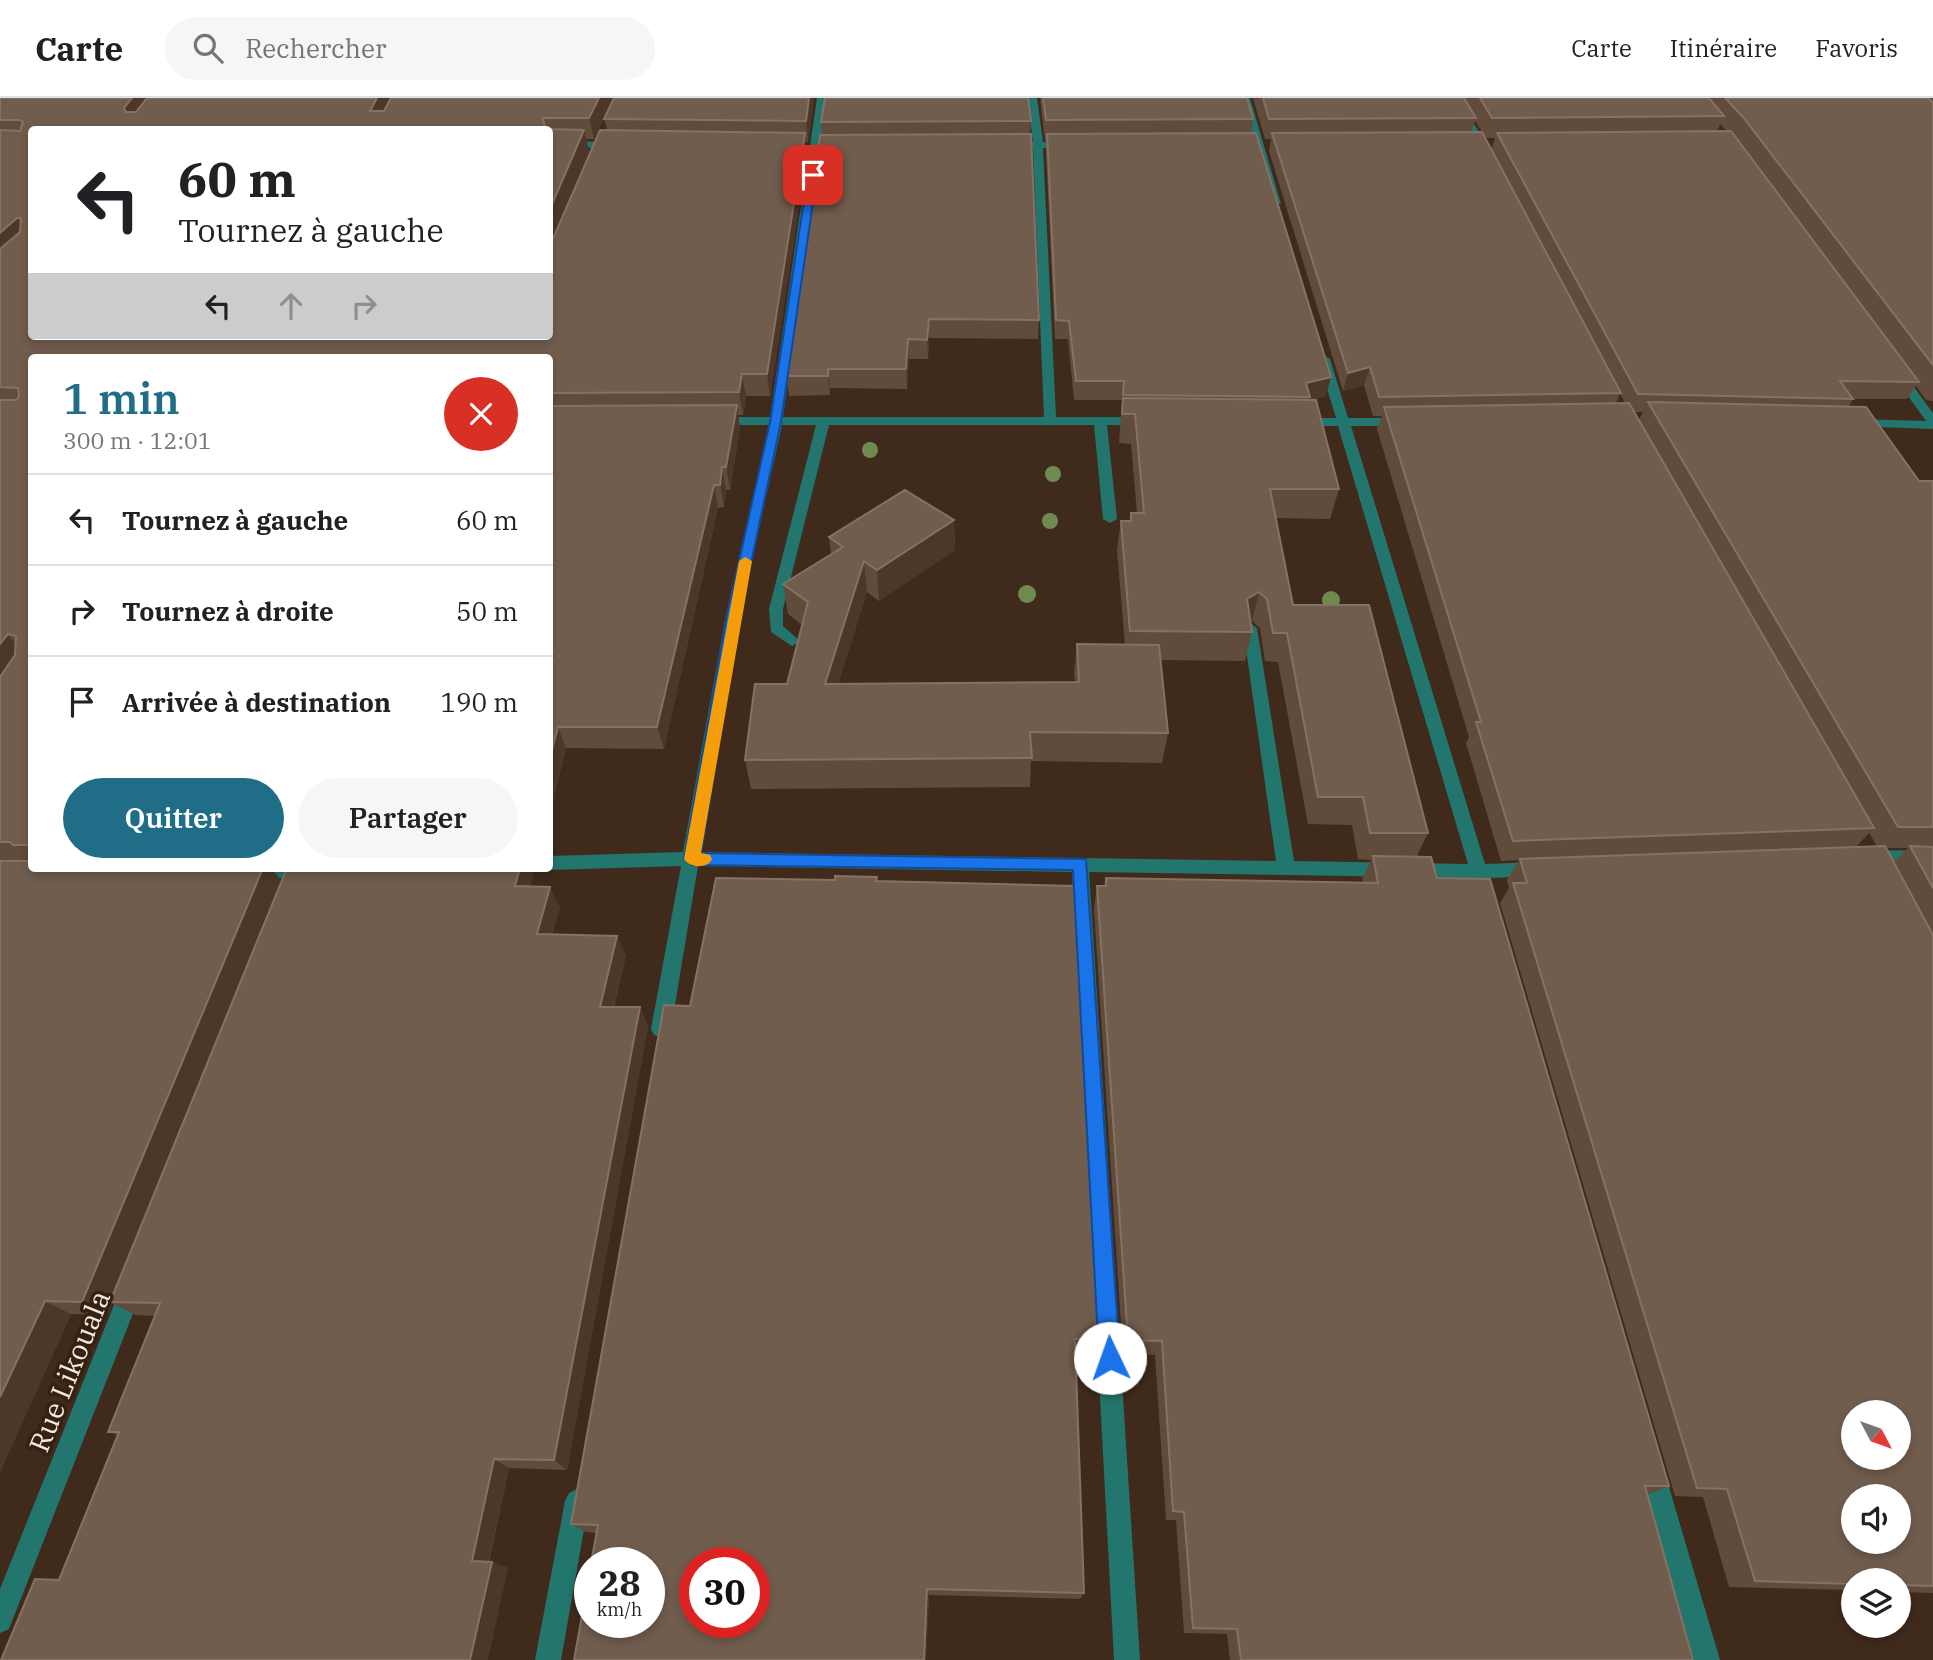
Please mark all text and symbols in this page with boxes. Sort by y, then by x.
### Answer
search box [165,17,655,80]
text: Carte [35,27,123,70]
icon: search [189,29,227,67]
text: Rechercher [245,31,386,65]
text: Carte [1571,32,1632,64]
text: Itinéraire [1670,32,1777,64]
text: Favoris [1815,32,1898,64]
pin [783,145,843,205]
text: 60 m [178,147,296,210]
icon: left [63,154,154,245]
icon: arrive [794,156,832,194]
text: Tournez à gauche [178,209,444,251]
icon: left [199,287,237,325]
icon: ahead [272,287,310,325]
icon: right [345,287,383,325]
text: 1 min [63,371,180,426]
button: close [444,377,518,451]
text: 300 m · 12:01 [63,425,212,455]
icon: left [63,501,101,539]
text: Tournez à gauche [122,503,348,537]
text: 60 m [456,503,518,537]
icon: right [63,592,101,630]
text: Tournez à droite [122,594,334,628]
text: 50 m [456,594,518,628]
icon: arrive [63,683,101,721]
text: Arrivée à destination [122,685,391,719]
text: 190 m [440,685,518,719]
button: Quitter [63,778,284,858]
button: Partager [298,778,518,858]
street label: Rue Likouala [20,1285,118,1457]
position arrow [1073,1321,1147,1395]
north arrow [1841,1400,1911,1470]
map controls [1841,1400,1911,1638]
button: sound [1841,1484,1911,1554]
speed limit sign: 30 [679,1547,770,1638]
text: 28 [598,1560,641,1606]
button: layers [1841,1568,1911,1638]
text: km/h [597,1598,642,1621]

